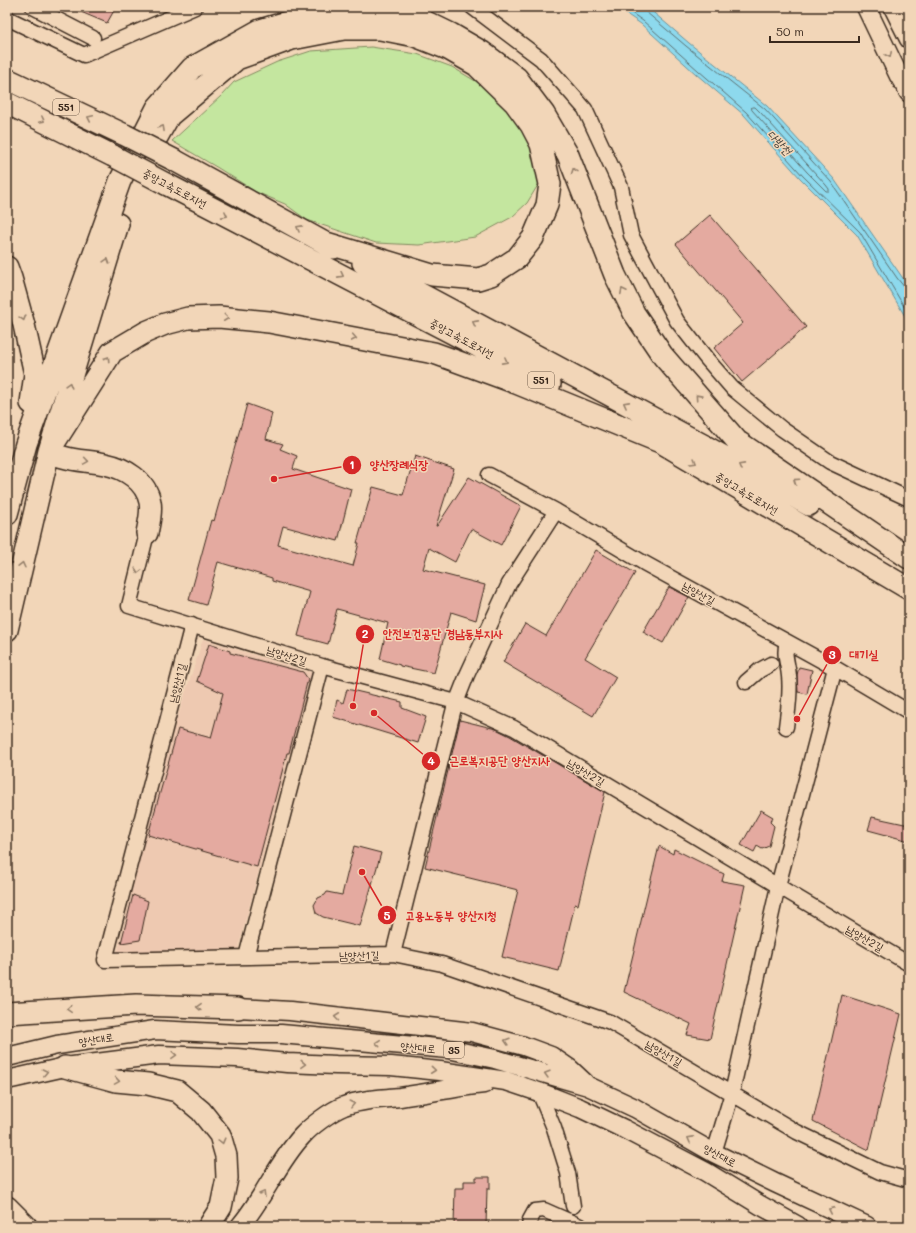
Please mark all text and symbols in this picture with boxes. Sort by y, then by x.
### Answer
scale bar [770,18,859,44]
text: 50 m [776,23,804,39]
one-way arrow [884,50,892,58]
road number: 551 [53,99,79,115]
one-way arrow [38,115,45,123]
one-way arrow [86,115,94,123]
one-way arrow [157,125,165,133]
water label: 다방천 [764,126,797,159]
street label: 중앙고속도로지선 [140,165,210,211]
one-way arrow [571,167,579,174]
one-way arrow [221,210,229,217]
one-way arrow [296,226,303,233]
one-way arrow [102,257,111,264]
one-way arrow [336,270,344,278]
one-way arrow [620,288,628,296]
one-way arrow [223,313,229,322]
one-way arrow [18,315,26,321]
street label: 중앙고속도로지선 [427,315,497,361]
one-way arrow [472,320,479,328]
one-way arrow [351,333,357,342]
one-way arrow [102,356,110,363]
one-way arrow [501,356,509,364]
road number: 551 [528,372,554,388]
one-way arrow [64,382,73,389]
one-way arrow [696,394,703,401]
one-way arrow [623,402,631,409]
callout: 양산장례식장 [342,453,436,477]
one-way arrow [83,456,89,465]
text: 1 [349,456,355,472]
text: 양산장례식장 [370,456,428,472]
one-way arrow [690,457,697,464]
one-way arrow [738,464,745,471]
street label: 중앙고속도로지선 [713,468,781,518]
one-way arrow [793,479,800,486]
one-way arrow [18,562,26,568]
one-way arrow [134,568,142,574]
street label: 남양산길 [680,578,718,608]
callout: 안전보건공단 경남동부지사 [355,622,511,646]
text: 2 [362,625,369,641]
text: 안전보건공단 경남동부지사 [383,625,503,641]
street label: 남양산2길 [265,642,309,668]
callout: 대기실 [822,643,887,667]
text: 3 [828,646,836,662]
text: 대기실 [849,646,879,662]
street label: 남양산1길 [165,661,189,704]
callout: 근로복지공단 양산지사 [421,749,558,773]
text: 4 [427,752,435,768]
text: 근로복지공단 양산지사 [450,752,551,768]
street label: 남양산2길 [564,755,608,789]
callout: 고용노동부 양산지청 [377,903,505,927]
text: 5 [383,907,391,923]
text: 고용노동부 양산지청 [405,907,497,923]
street label: 남양산2길 [843,921,887,955]
street label: 남양산1길 [339,947,379,963]
one-way arrow [196,1003,202,1011]
one-way arrow [66,1004,72,1013]
one-way arrow [334,1013,340,1022]
street label: 양산대로 [77,1029,115,1049]
street label: 남양산1길 [643,1036,685,1070]
one-way arrow [503,1037,510,1046]
street label: 양산대로 [400,1038,436,1056]
one-way arrow [375,1039,381,1048]
road number: 35 [444,1042,464,1058]
one-way arrow [171,1051,177,1060]
one-way arrow [300,1059,306,1068]
one-way arrow [430,1065,436,1074]
one-way arrow [42,1068,48,1076]
one-way arrow [543,1070,550,1079]
one-way arrow [113,1076,120,1085]
one-way arrow [348,1100,355,1109]
one-way arrow [687,1137,694,1144]
one-way arrow [217,1138,225,1145]
street label: 양산대로 [701,1140,739,1170]
one-way arrow [258,1191,265,1198]
one-way arrow [828,1206,835,1214]

